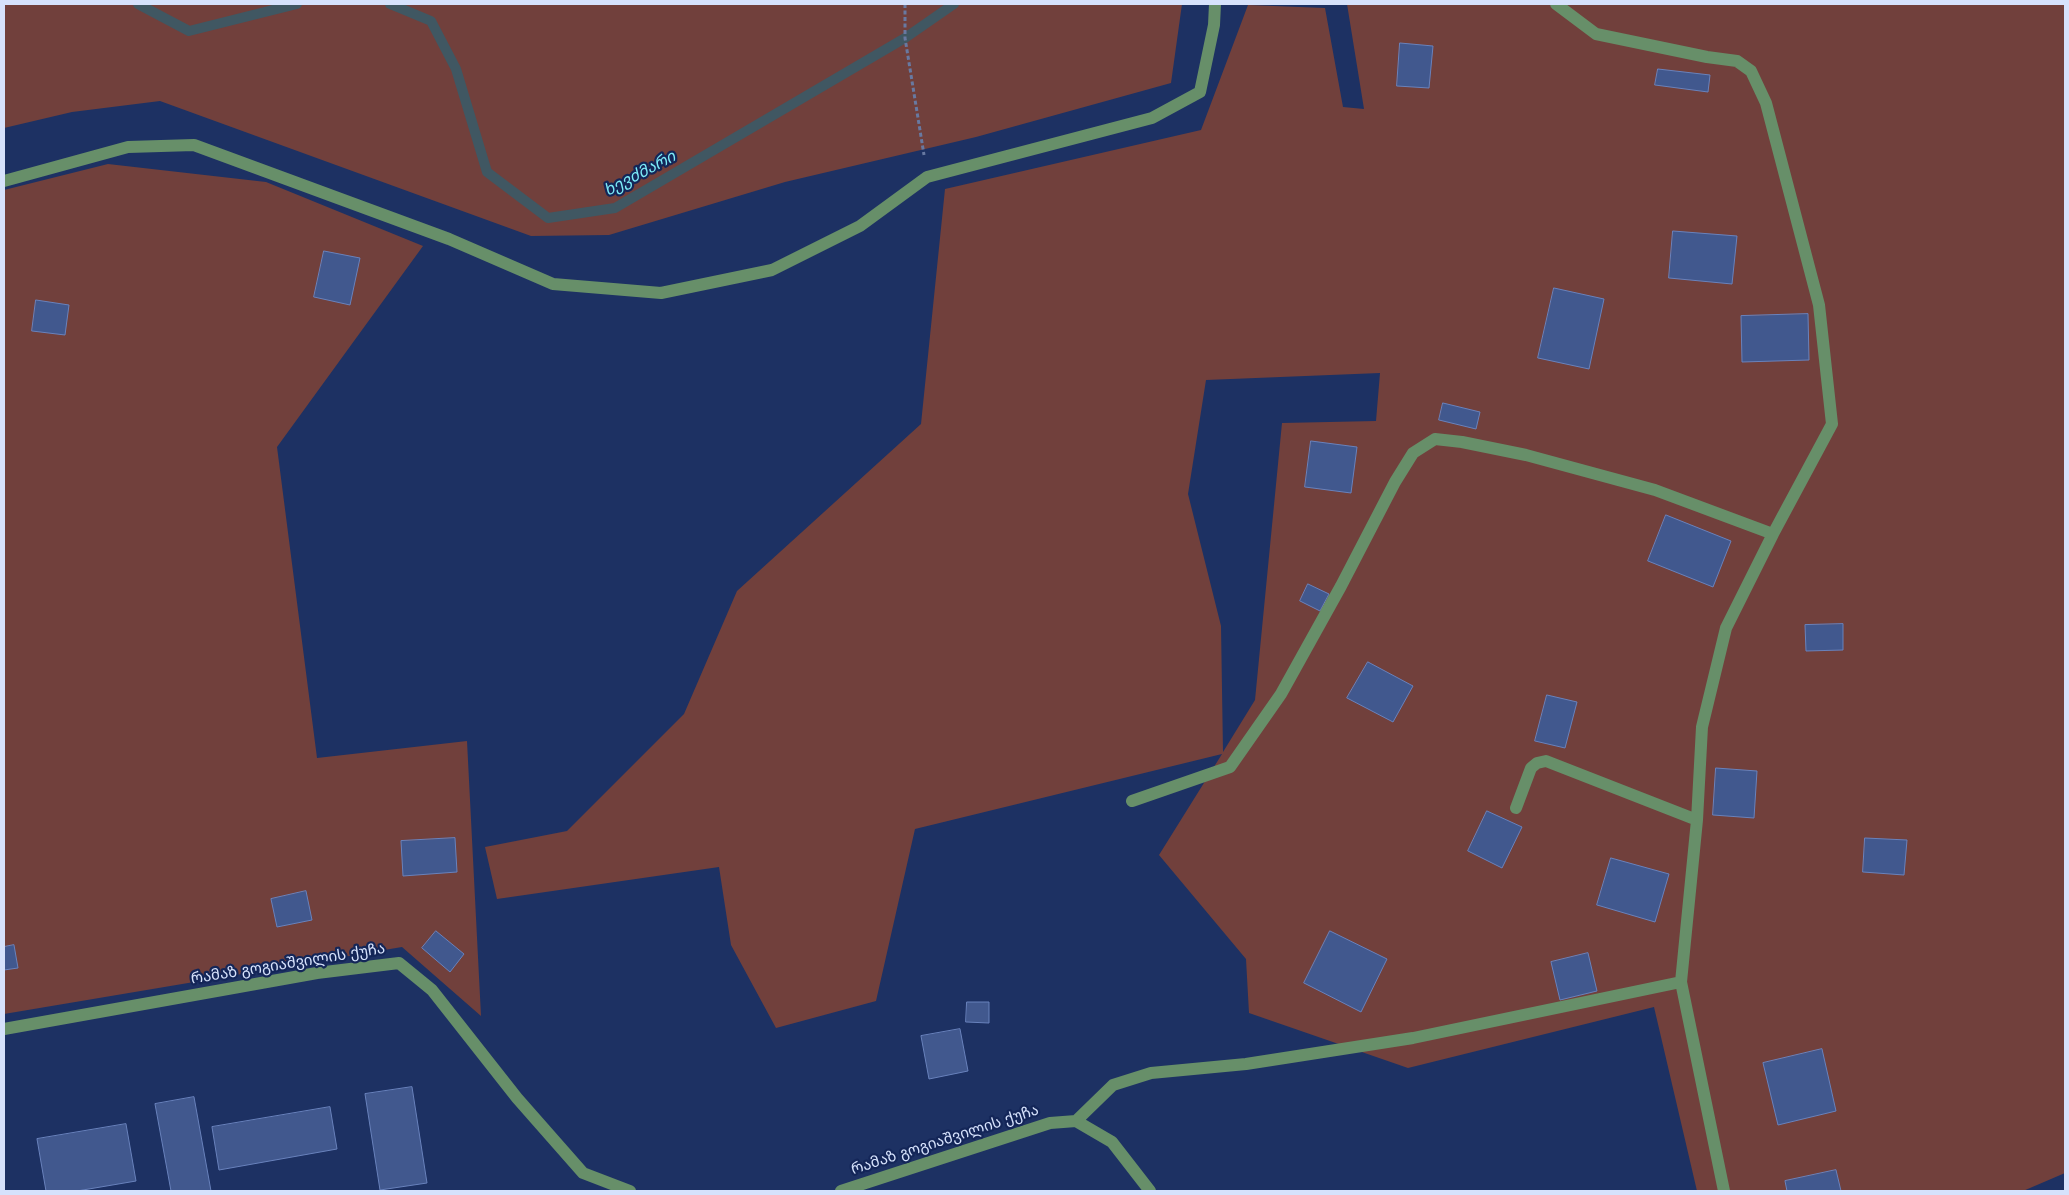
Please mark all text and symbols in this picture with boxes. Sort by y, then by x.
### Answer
water label: ხევძმარი [601,147,679,201]
street label: რამაზ გოგიაშვილის ქუჩა [190,940,386,988]
street label: რამაზ გოგიაშვილის ქუჩა [849,1101,1041,1179]

